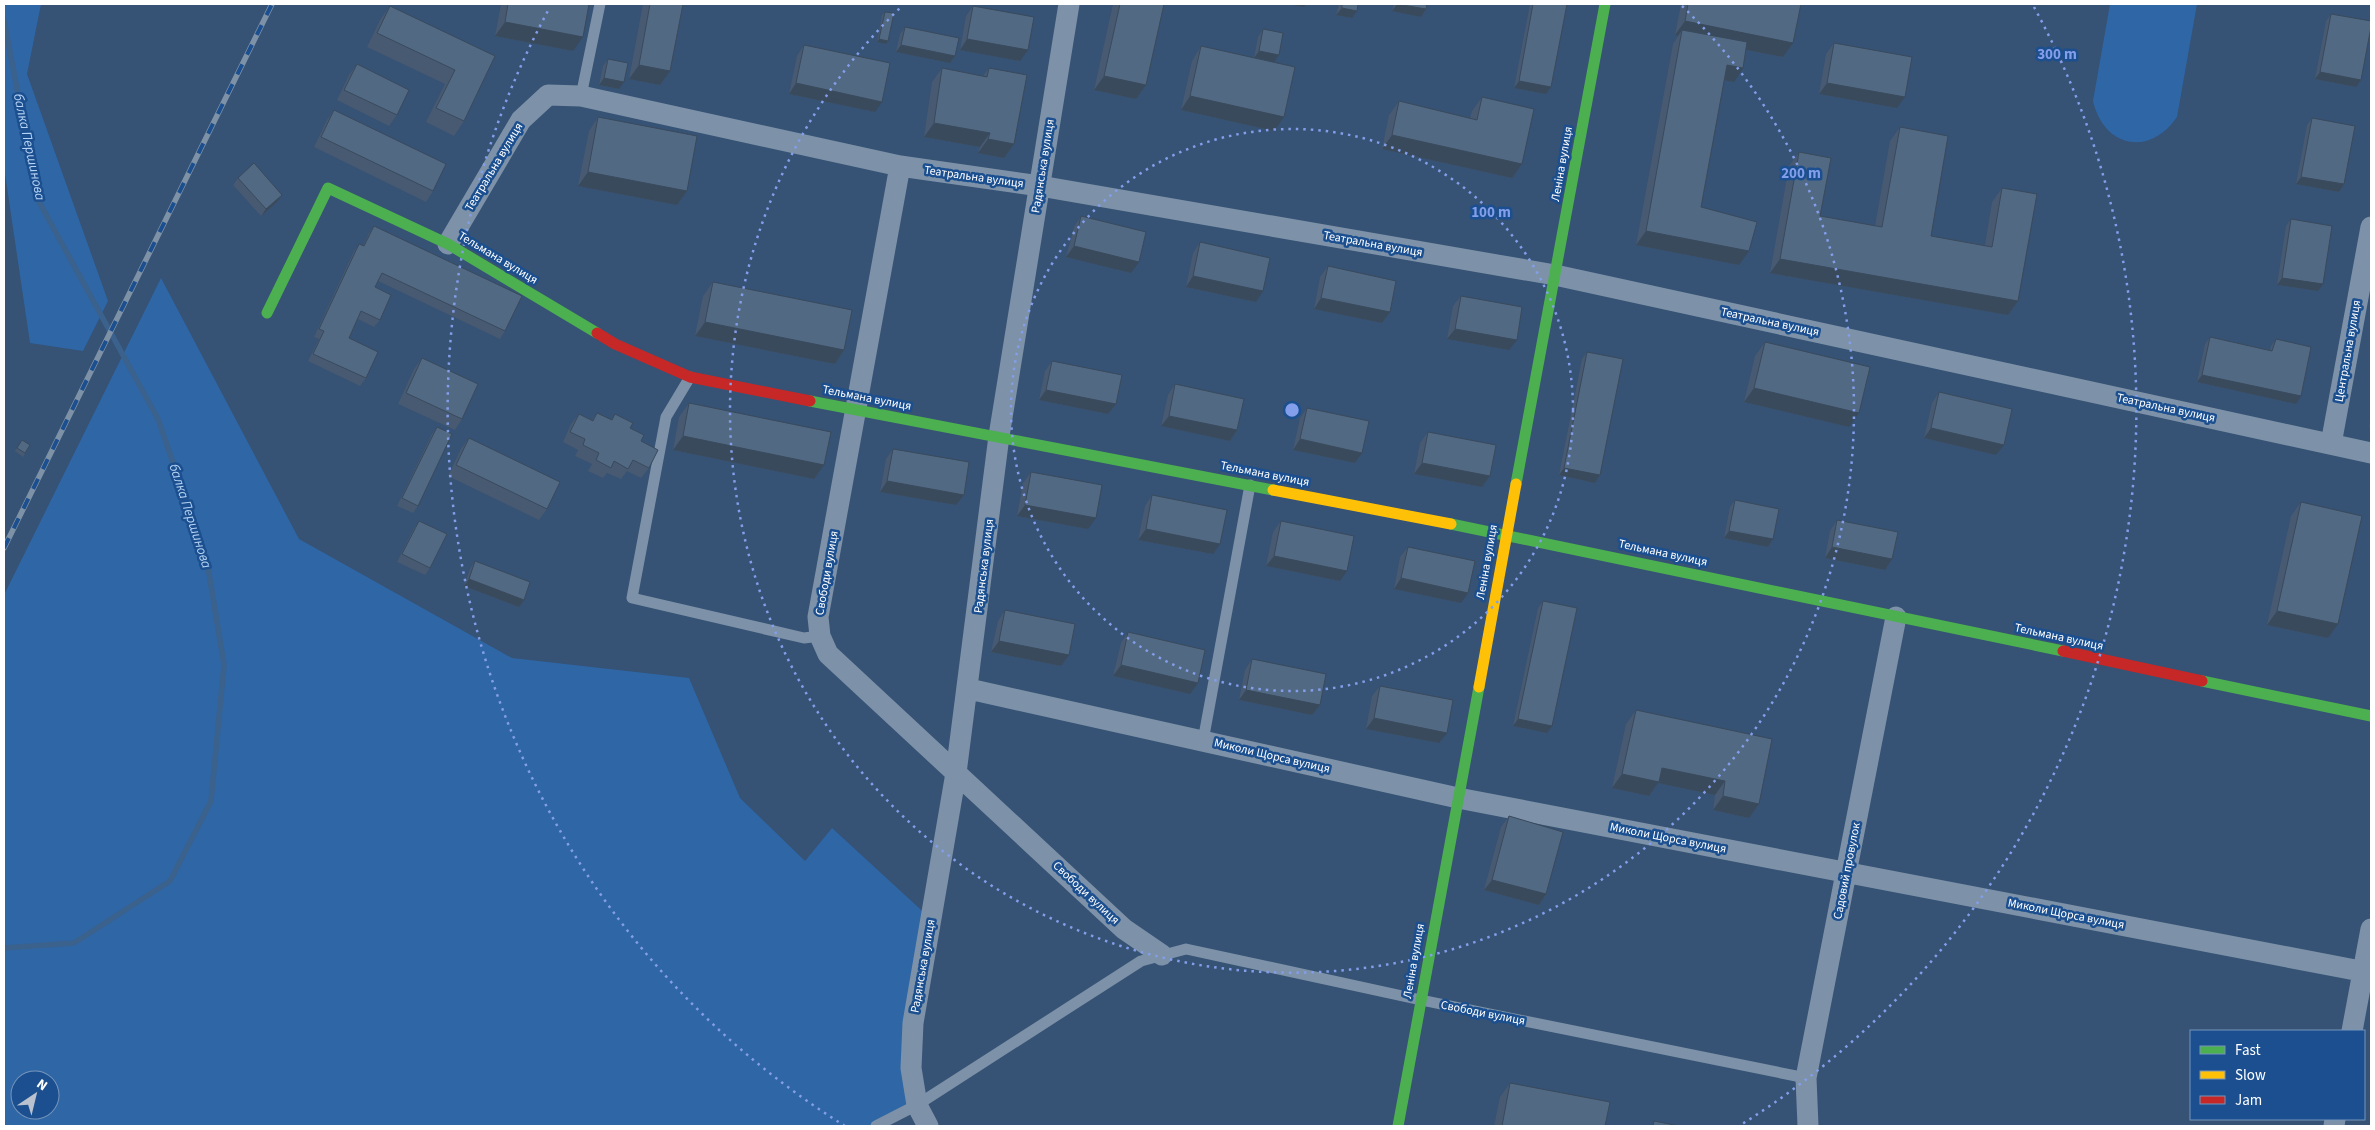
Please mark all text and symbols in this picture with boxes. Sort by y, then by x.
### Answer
text: 300 m [2037,44,2077,65]
water label: балка Першинова [8,92,50,203]
street label: Радянська вулиця [1027,118,1059,214]
street label: Театральна вулиця [461,120,527,214]
street label: Леніна вулиця [1547,125,1577,203]
street label: Театральна вулиця [923,162,1025,192]
text: 200 m [1781,163,1821,184]
text: 100 m [1471,202,1511,223]
street label: Тельмана вулиця [455,227,541,289]
street label: Театральна вулиця [1322,227,1424,261]
street label: Центральна вулиця [2331,299,2365,403]
street label: Театральна вулиця [1719,303,1821,341]
street label: Тельмана вулиця [821,381,913,415]
street label: Театральна вулиця [2115,389,2217,427]
centre of rings [1283,401,1301,419]
street label: Тельмана вулиця [1219,457,1311,491]
water label: балка Першинова [164,461,216,571]
street label: Радянська вулиця [970,518,998,614]
street label: Леніна вулиця [1472,523,1502,601]
street label: Свободи вулиця [811,529,843,617]
street label: Тельмана вулиця [1617,535,1709,571]
street label: Тельмана вулиця [2013,619,2105,655]
street label: Миколи Щорса вулиця [1212,734,1332,778]
street label: Миколи Щорса вулиця [1608,818,1728,858]
street label: Садовий провулок [1829,821,1865,921]
street label: Свободи вулиця [1049,858,1123,928]
street label: Миколи Щорса вулиця [2006,894,2126,934]
street label: Радянська вулиця [906,918,940,1014]
street label: Леніна вулиця [1399,922,1429,1000]
street label: Свободи вулиця [1439,996,1527,1030]
legend [2190,1030,2365,1120]
text: Fast [2235,1040,2261,1061]
text: Slow [2235,1065,2266,1086]
north arrow [10,1070,60,1120]
text: N [32,1074,51,1096]
text: Jam [2235,1090,2262,1111]

